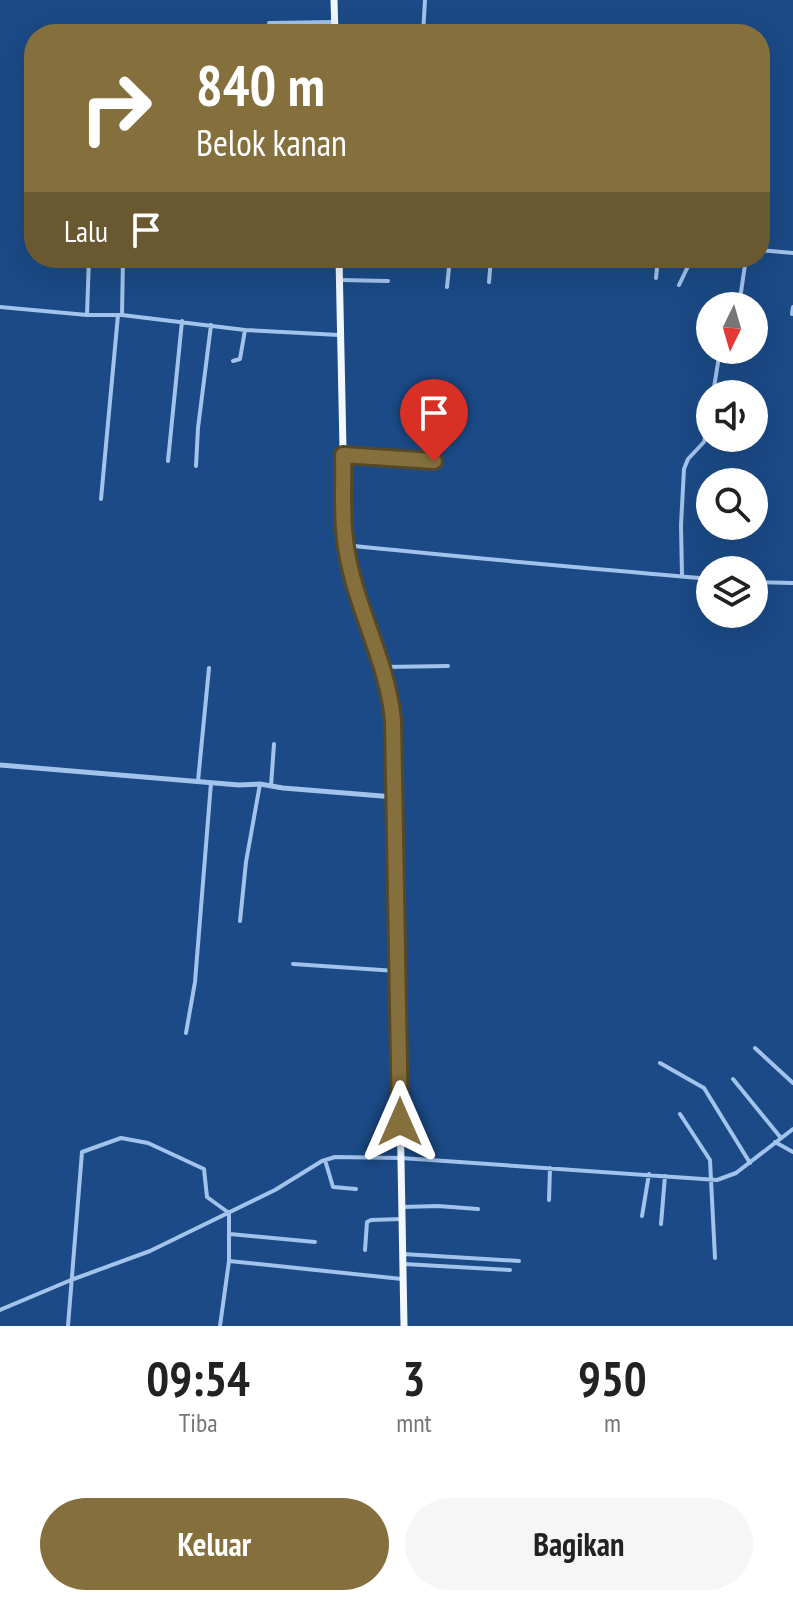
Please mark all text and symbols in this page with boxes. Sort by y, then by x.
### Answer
text: 840 m [196,49,325,121]
icon: right [64,56,168,160]
text: Belok kanan [196,119,347,166]
icon: arrive [124,208,168,252]
text: Lalu [64,211,108,250]
north arrow [696,292,768,364]
map controls [696,292,768,628]
pin [400,379,468,461]
button: sound [696,380,768,452]
icon: arrive [412,391,456,435]
button: search [696,468,768,540]
button: layers [696,556,768,628]
position arrow [358,1080,442,1164]
text: 09:54 [146,1347,250,1409]
text: 3 [403,1347,425,1409]
text: 950 [578,1347,647,1409]
text: Tiba [179,1406,218,1439]
text: mnt [396,1406,432,1439]
text: m [604,1406,621,1439]
button: Keluar [40,1498,389,1590]
button: Bagikan [405,1498,753,1590]

